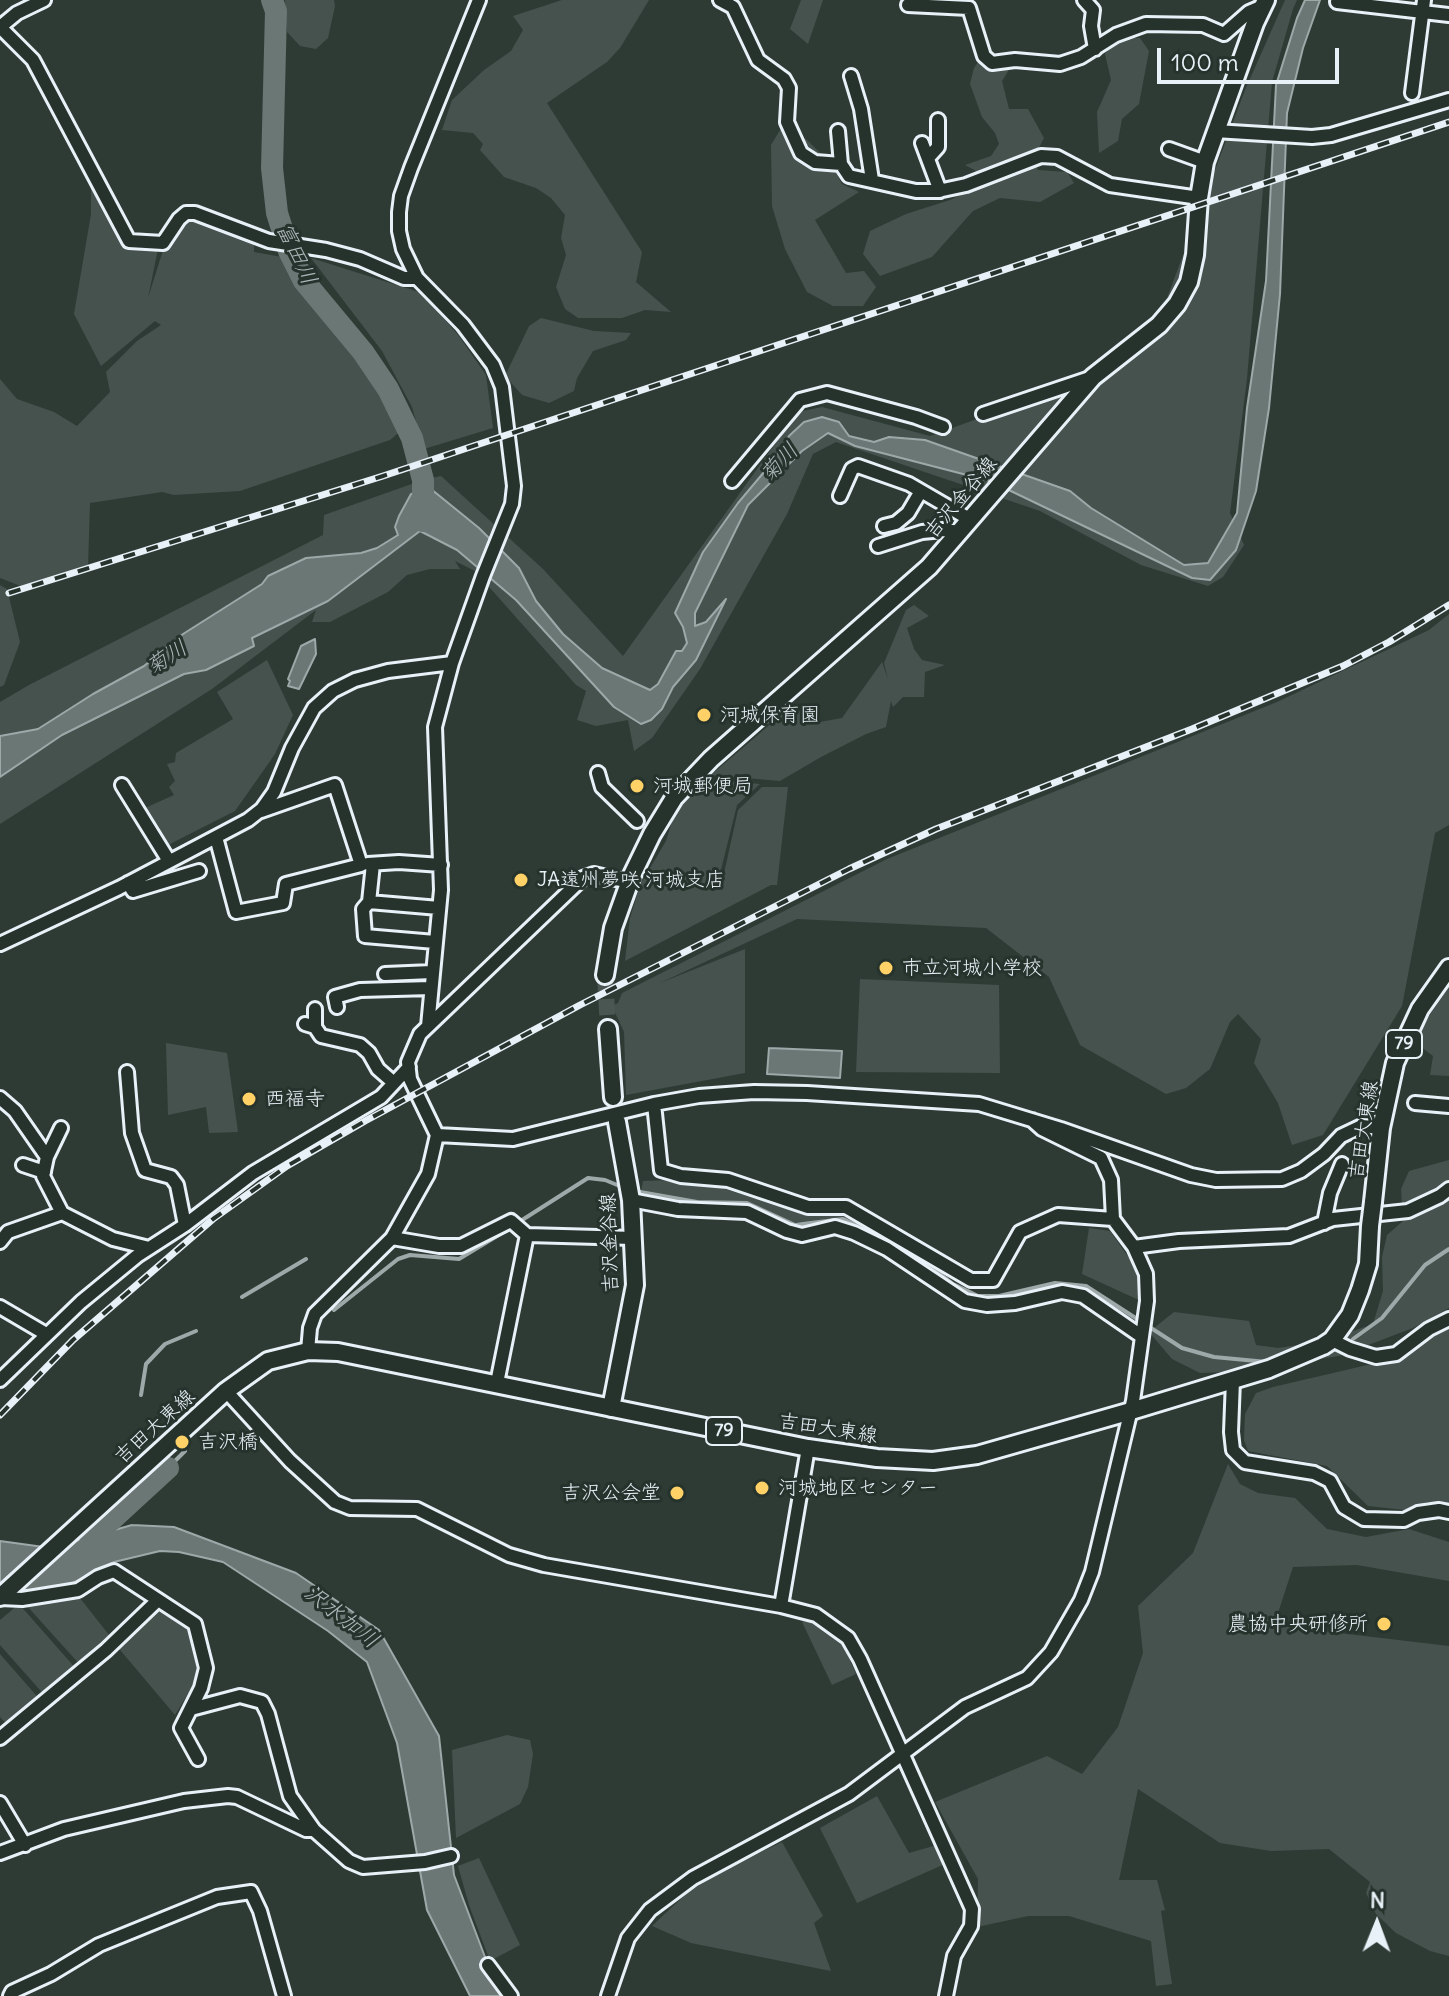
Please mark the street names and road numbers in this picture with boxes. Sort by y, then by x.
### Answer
street label: 吉沢金谷線 [920,452,1002,544]
road number: 79 [1386,1030,1422,1058]
street label: 吉田大東線 [1344,1079,1384,1181]
street label: 吉沢金谷線 [596,1193,624,1293]
street label: 吉田大東線 [110,1385,200,1469]
street label: 吉田大東線 [777,1409,879,1449]
road number: 79 [706,1417,742,1445]

